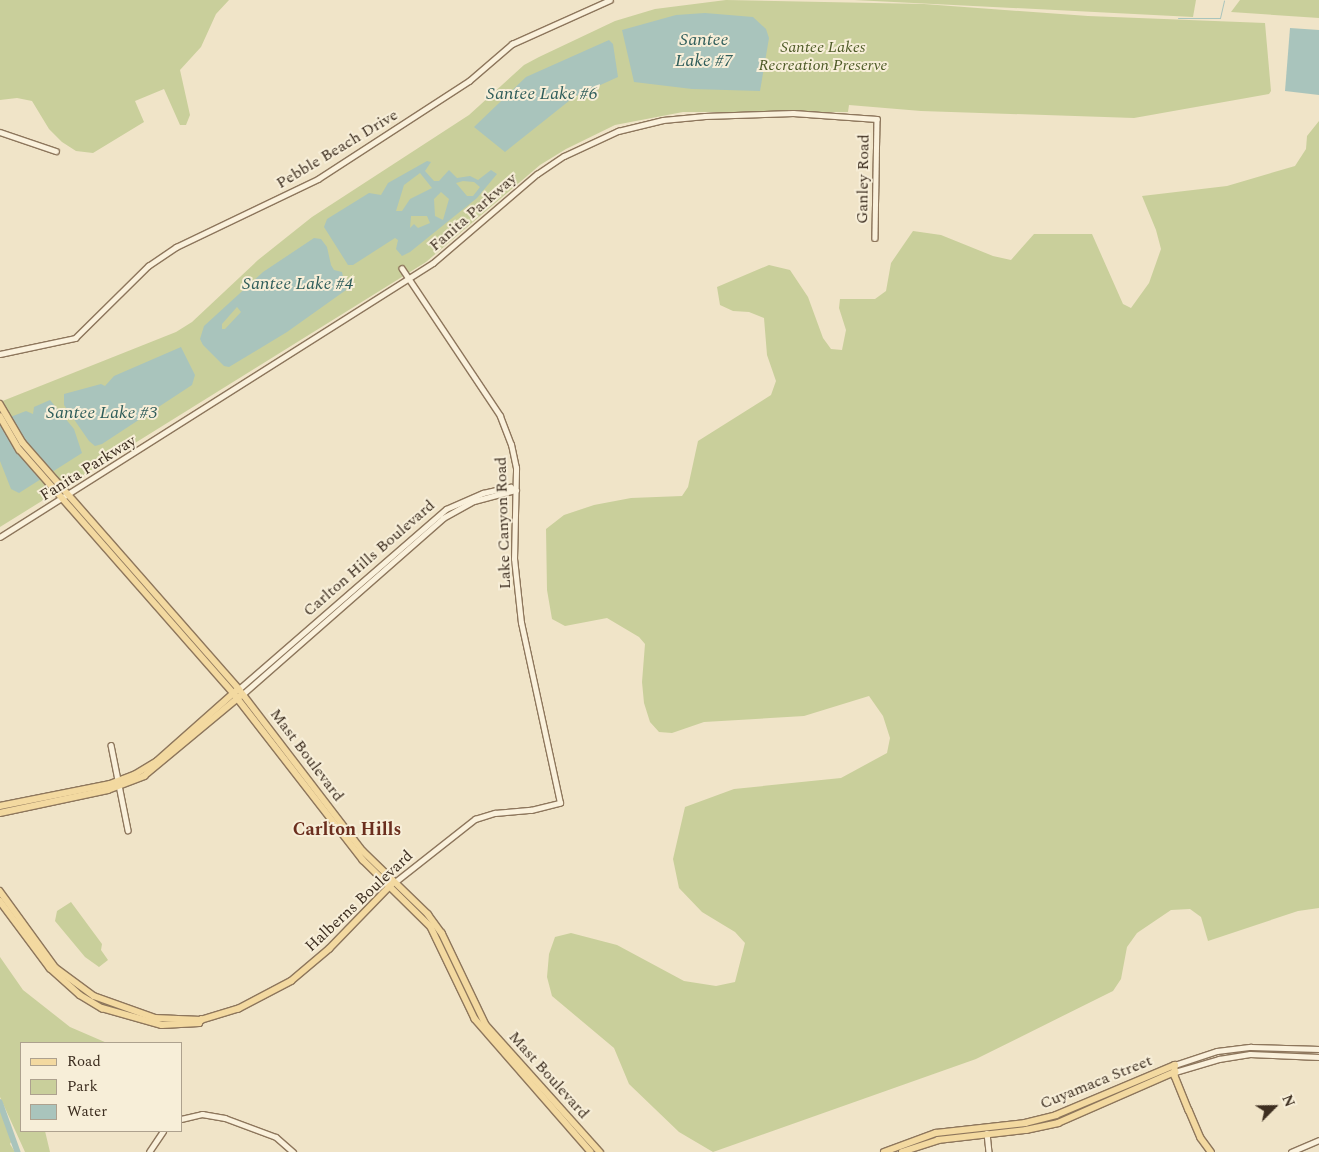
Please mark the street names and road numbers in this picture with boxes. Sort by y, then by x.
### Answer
street label: Pebble Beach Drive [273,105,401,193]
street label: Ganley Road [853,134,873,224]
street label: Fanita Parkway [425,169,521,255]
street label: Fanita Parkway [36,431,140,505]
street label: Lake Canyon Road [491,456,515,590]
street label: Carlton Hills Boulevard [299,496,439,620]
street label: Mast Boulevard [266,705,348,805]
street label: Halberns Boulevard [301,846,417,956]
street label: Mast Boulevard [505,1027,593,1123]
street label: Cuyamaca Street [1037,1051,1155,1113]

